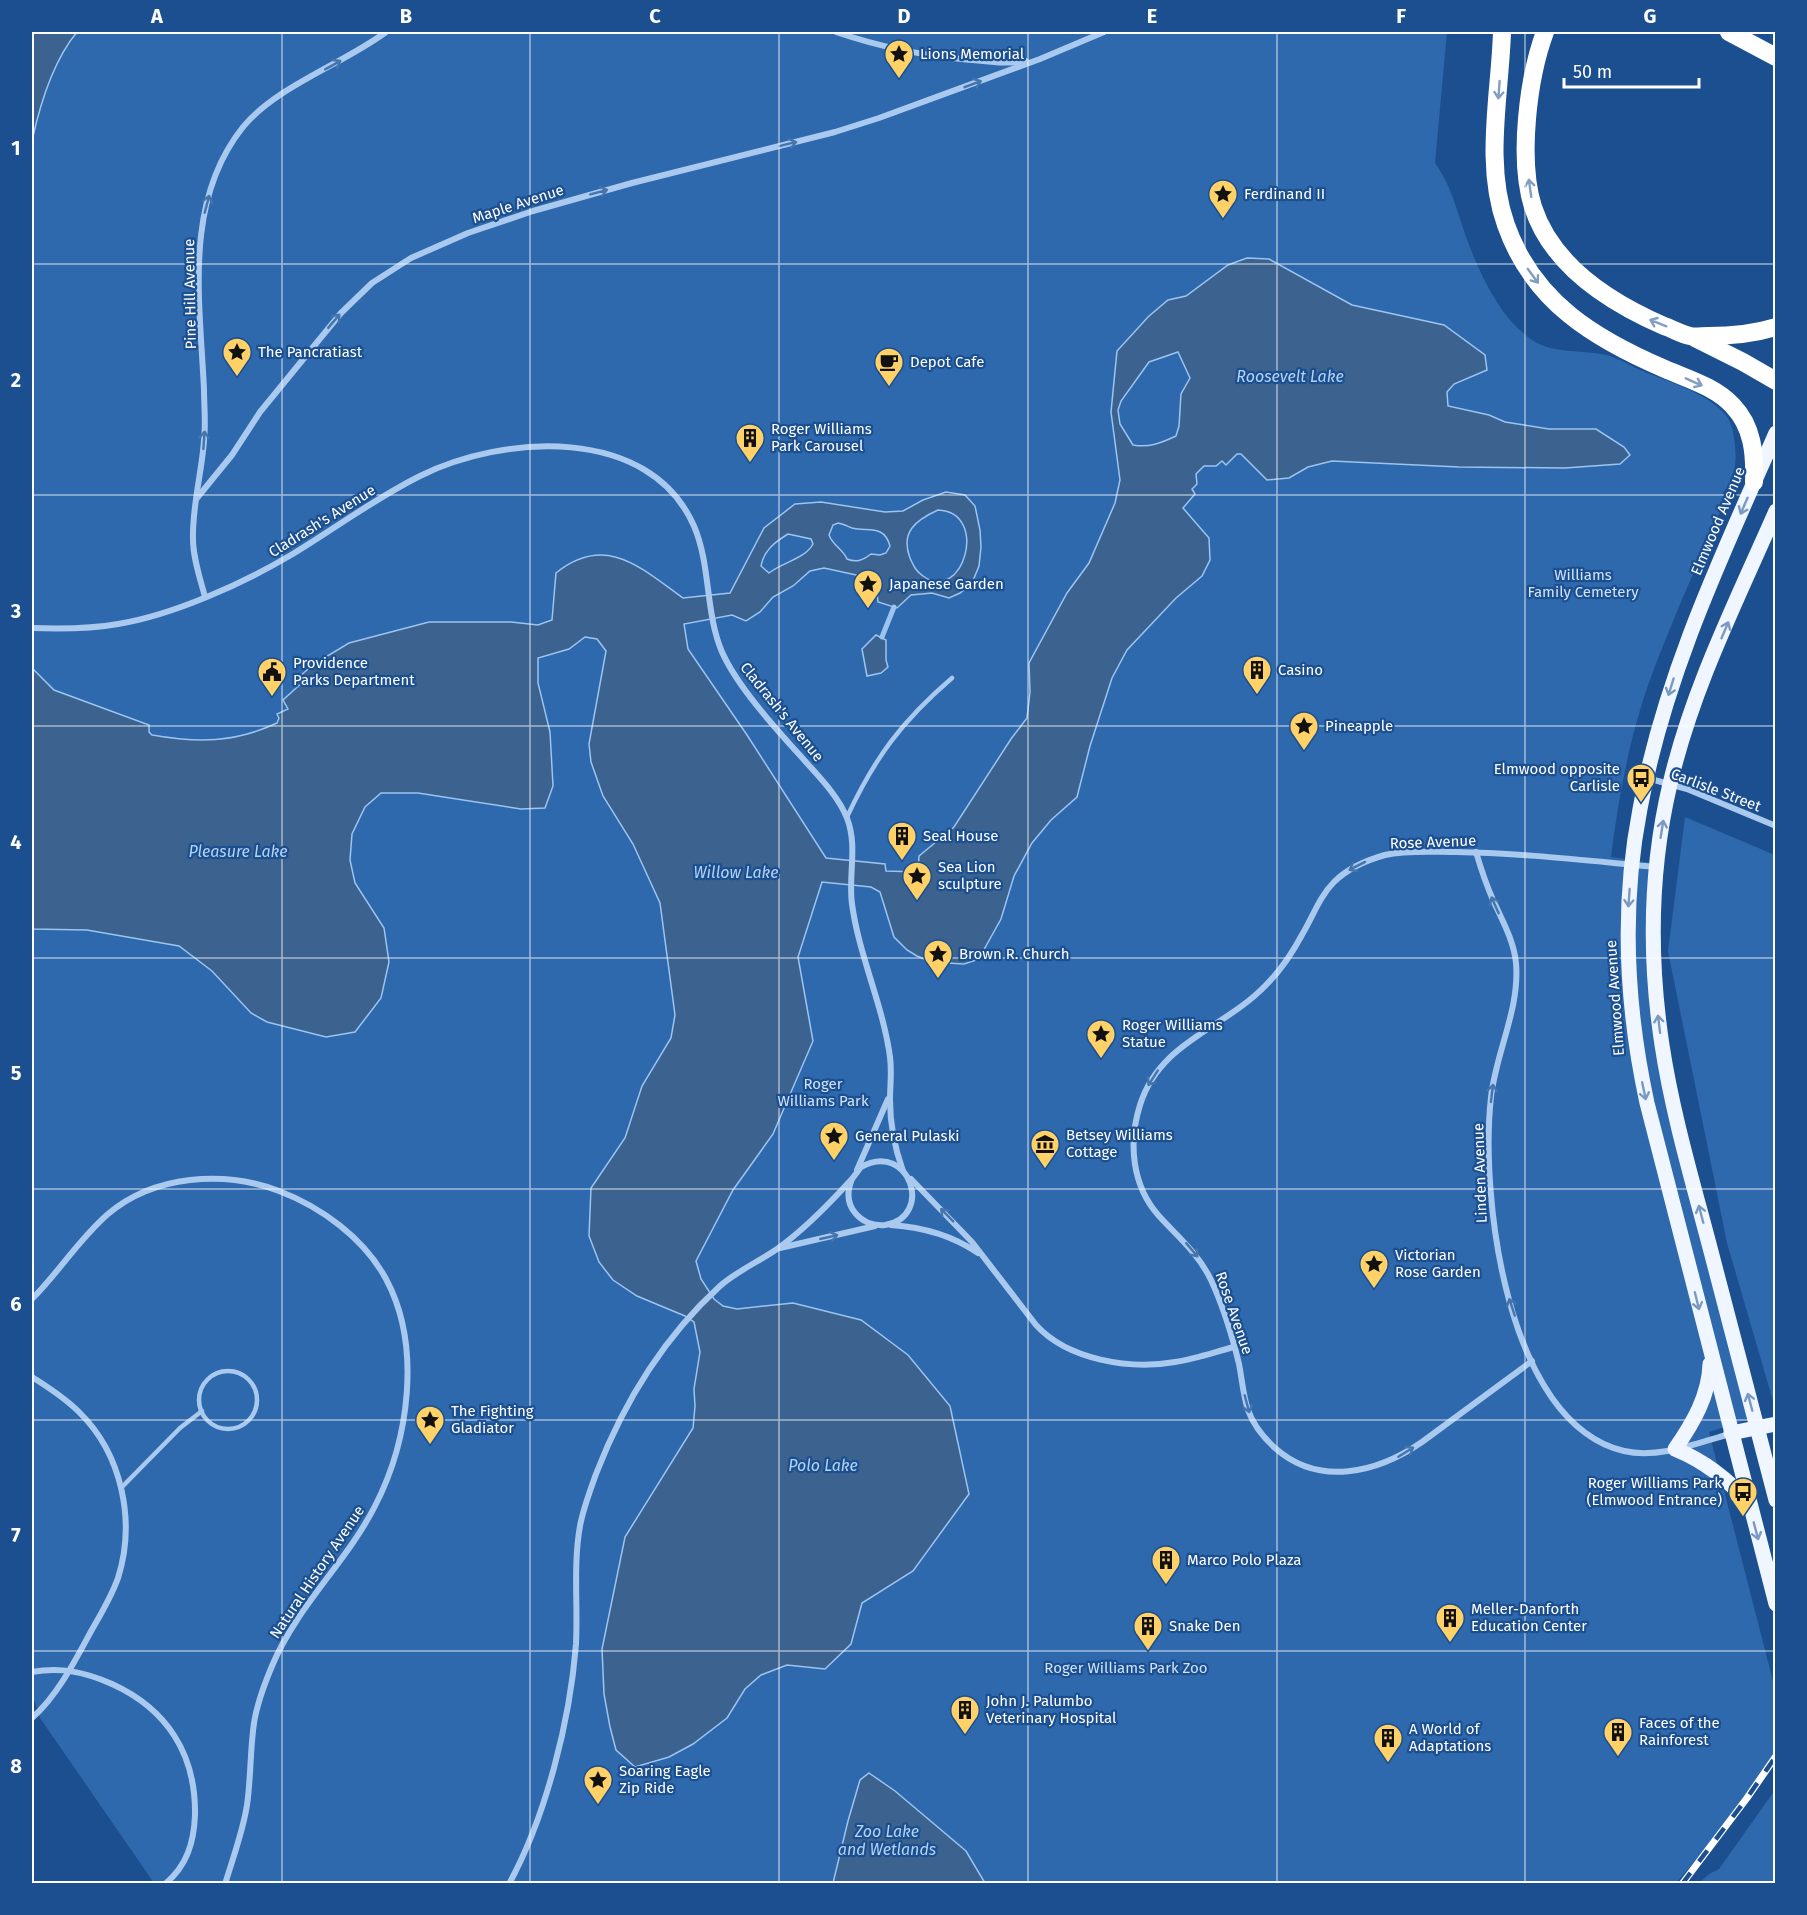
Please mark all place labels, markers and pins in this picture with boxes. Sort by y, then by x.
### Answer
place icon: Lions Memorial [883,38,915,80]
place label: Lions Memorial [920,45,1025,63]
place icon: Ferdinand II [1207,178,1239,220]
place label: Ferdinand II [1244,185,1325,203]
place icon: The Pancratiast [221,336,253,378]
place label: The Pancratiast [258,343,363,361]
cafe icon: Depot Cafe [873,346,905,388]
place label: Depot Cafe [910,353,984,371]
place label: Roger Williams Park Carousel [771,420,872,455]
building icon: Roger Williams Park Carousel [734,422,766,464]
place icon: Japanese Garden [852,568,884,610]
place label: Japanese Garden [889,575,1004,593]
place label: Providence Parks Department [293,654,415,689]
building icon: Casino [1241,654,1273,696]
public building icon: Providence Parks Department [256,656,288,698]
place label: Casino [1278,661,1323,679]
place icon: Pineapple [1288,710,1320,752]
place label: Pineapple [1325,717,1393,735]
place label: Elmwood opposite Carlisle [1494,760,1620,795]
bus stop icon: Elmwood opposite Carlisle [1625,762,1657,804]
building icon: Seal House [886,820,918,862]
place label: Seal House [923,827,998,845]
place label: Sea Lion sculpture [938,858,1002,893]
place icon: Sea Lion sculpture [901,860,933,902]
place icon: Brown R. Church [922,938,954,980]
place label: Brown R. Church [959,945,1069,963]
place label: Roger Williams Statue [1122,1016,1223,1051]
place icon: Roger Williams Statue [1085,1018,1117,1060]
place icon: General Pulaski [818,1120,850,1162]
place label: Betsey Williams Cottage [1066,1126,1173,1161]
place label: General Pulaski [855,1127,960,1145]
museum icon: Betsey Williams Cottage [1029,1128,1061,1170]
place label: Victorian Rose Garden [1395,1246,1481,1281]
place icon: Victorian Rose Garden [1358,1248,1390,1290]
place label: The Fighting Gladiator [451,1402,534,1437]
place icon: The Fighting Gladiator [414,1404,446,1446]
place label: Roger Williams Park (Elmwood Entrance) [1587,1474,1722,1509]
bus stop icon: Roger Williams Park (Elmwood Entrance) [1727,1476,1759,1518]
building icon: Marco Polo Plaza [1150,1544,1182,1586]
place label: Marco Polo Plaza [1187,1551,1301,1569]
place label: Meller-Danforth Education Center [1471,1600,1587,1635]
building icon: Meller-Danforth Education Center [1434,1602,1466,1644]
building icon: Snake Den [1132,1610,1164,1652]
place label: Snake Den [1169,1617,1240,1635]
place label: John J. Palumbo Veterinary Hospital [986,1692,1117,1727]
building icon: John J. Palumbo Veterinary Hospital [949,1694,981,1736]
place label: Faces of the Rainforest [1639,1714,1720,1749]
building icon: Faces of the Rainforest [1602,1716,1634,1758]
place label: A World of Adaptations [1409,1720,1491,1755]
building icon: A World of Adaptations [1372,1722,1404,1764]
place label: Soaring Eagle Zip Ride [619,1762,711,1797]
place icon: Soaring Eagle Zip Ride [582,1764,614,1806]

